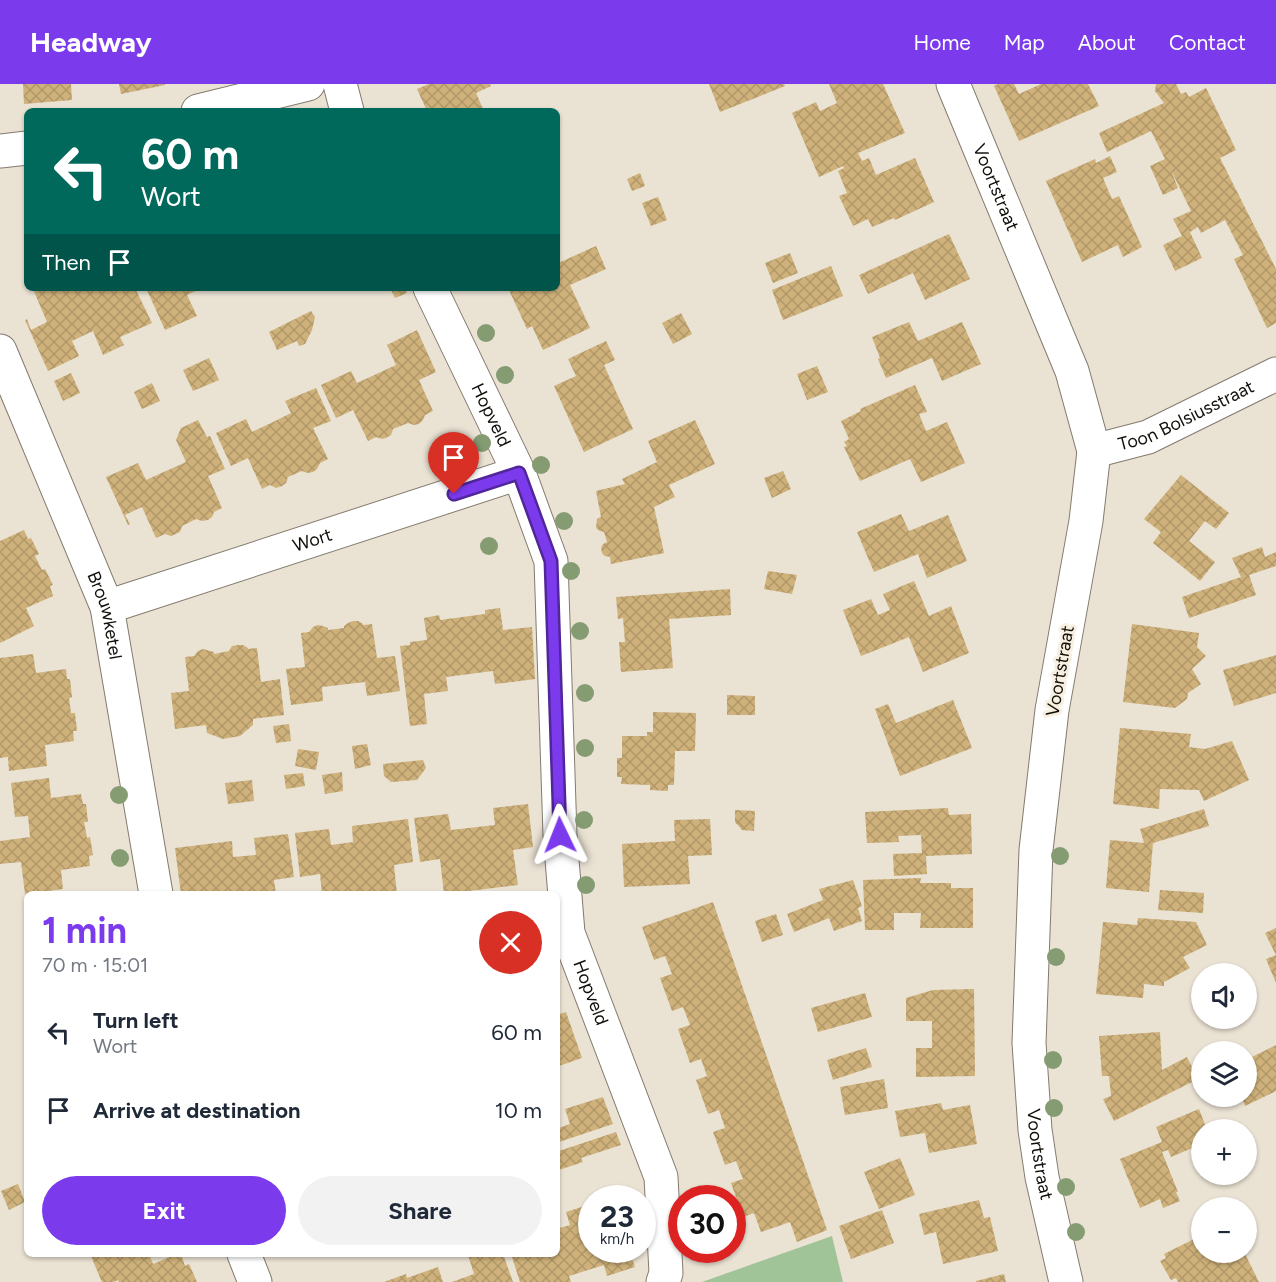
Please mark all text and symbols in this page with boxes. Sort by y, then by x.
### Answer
text: Headway [30,25,152,59]
text: Home [914,30,971,55]
text: Map [1004,30,1045,55]
text: About [1078,30,1136,55]
text: Contact [1169,30,1246,55]
text: 60 m [141,129,239,180]
icon: left [42,132,120,210]
street label: Voortstraat [968,141,1024,234]
text: Wort [141,180,201,213]
icon: arrive [103,246,136,279]
text: Then [42,249,91,276]
street label: Toon Bolsiusstraat [1116,375,1258,455]
street label: Hopveld [466,380,516,450]
pin [428,432,479,494]
icon: arrive [437,441,470,474]
street label: Wort [290,523,335,557]
street label: Brouwketel [82,568,127,661]
street label: Voortstraat [1041,624,1079,718]
position arrow [528,803,592,867]
text: 1 min [42,909,127,952]
button: close [479,911,542,974]
text: 70 m · 15:01 [42,953,148,977]
street label: Hopveld [568,957,613,1028]
map controls [1191,963,1257,1263]
button: sound [1191,963,1257,1029]
text: Turn left [93,1007,179,1034]
icon: left [42,1016,75,1049]
text: 60 m [491,1019,542,1046]
text: Wort [93,1034,137,1058]
button: layers [1191,1041,1257,1107]
icon: arrive [42,1094,75,1127]
text: Arrive at destination [93,1097,301,1124]
text: 10 m [495,1097,542,1124]
street label: Voortstraat [1023,1108,1058,1202]
button: + [1191,1119,1257,1185]
button: Exit [42,1176,286,1245]
button: Share [298,1176,542,1245]
speed limit sign: 30 [668,1185,746,1263]
button: − [1191,1197,1257,1263]
text: 23 [600,1198,634,1235]
text: km/h [600,1230,634,1248]

